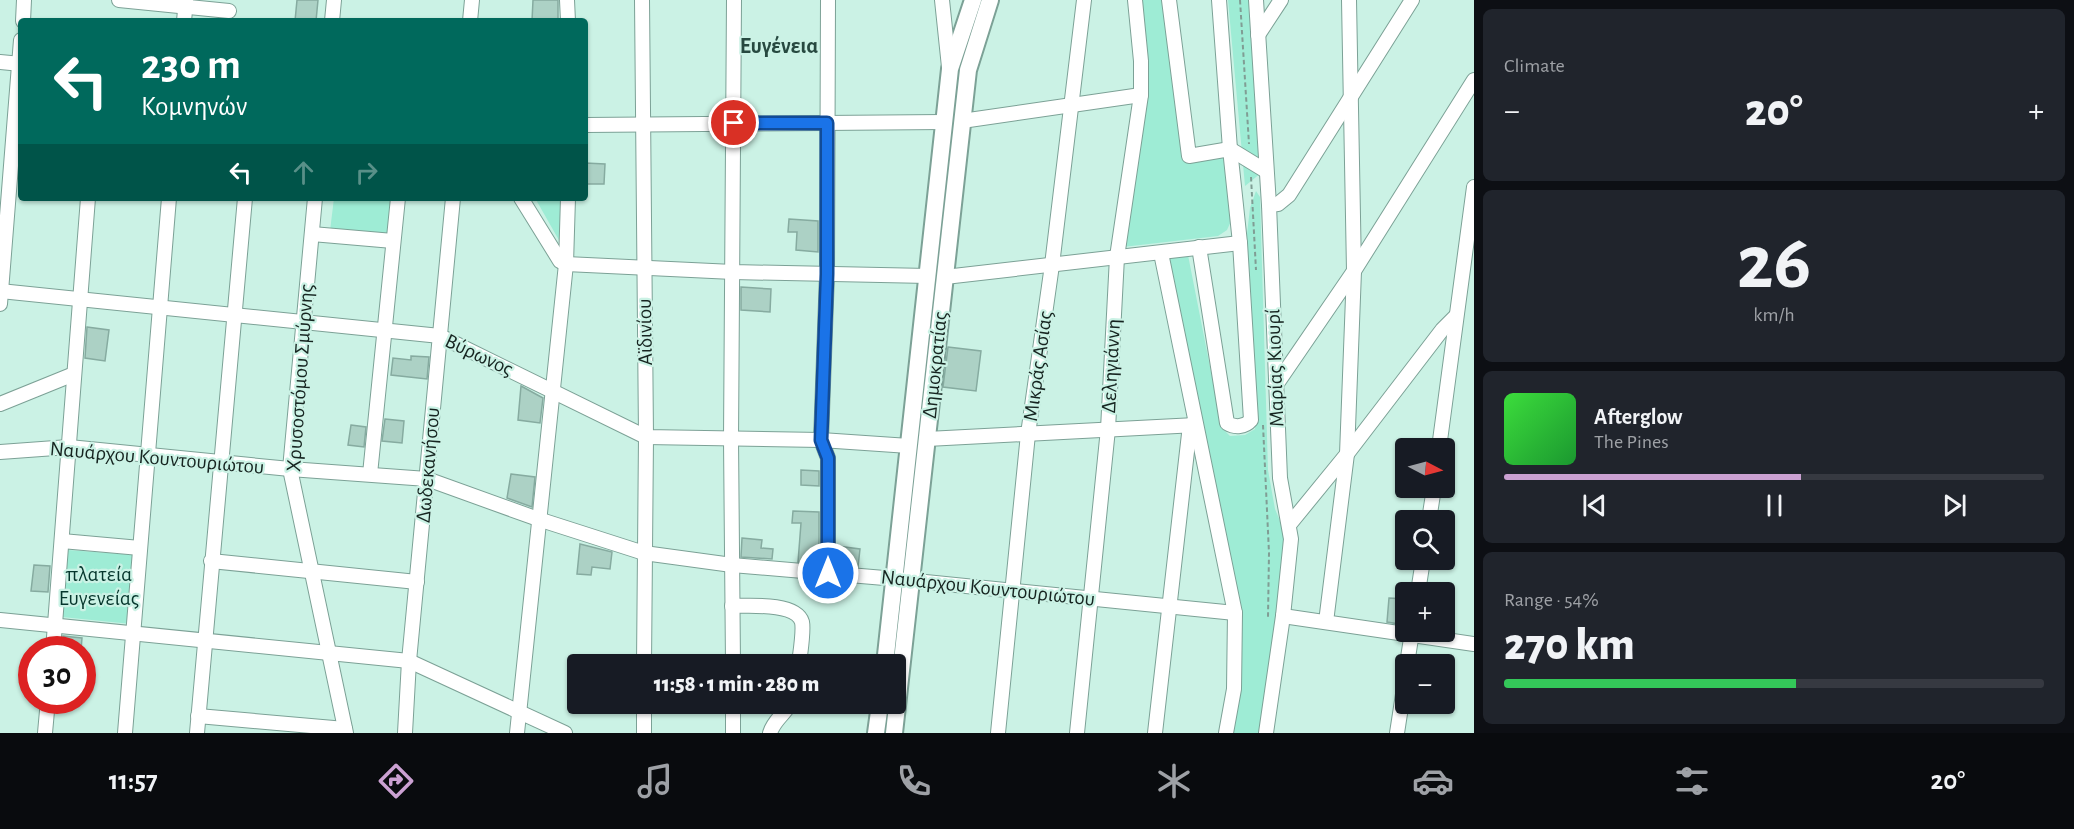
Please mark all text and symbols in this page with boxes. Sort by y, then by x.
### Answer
district label: Ευγένεια [740,35,818,57]
icon: left [42,42,120,120]
text: 230 m [141,44,241,86]
text: Climate [1504,56,1565,76]
text: 20° [1745,89,1803,134]
text: Κομνηνών [141,93,247,120]
text: − [1504,95,1520,128]
text: + [2028,95,2044,128]
pin [708,97,759,148]
icon: arrive [717,106,750,139]
icon: left [224,156,257,189]
icon: ahead [287,156,320,189]
icon: right [350,156,383,189]
text: 26 [1737,225,1811,303]
street label: Χρυσοστόμου Σμύρνης [283,283,317,473]
street label: Αϊδινίου [634,298,656,366]
text: km/h [1753,305,1795,325]
street label: Μαρίας Κιουρί [1262,309,1288,427]
street label: Μικράς Ασίας [1020,310,1056,422]
street label: Δημοκρατίας [919,311,951,419]
street label: Δεληγιάννη [1098,318,1124,414]
street label: Βύρωνος [442,330,516,380]
street label: Δωδεκανήσου [412,406,444,524]
text: Afterglow [1594,406,1682,428]
text: The Pines [1594,432,1669,452]
street label: Ναυάρχου Κουντουριώτου [49,438,265,478]
north arrow [1395,438,1455,498]
map controls [1395,438,1455,714]
icon: previous [1578,489,1611,522]
icon: pause [1758,489,1791,522]
icon: next [1938,489,1971,522]
button: search [1395,510,1455,570]
position arrow [796,541,860,605]
park label: πλατεία Ευγενείας [59,564,139,609]
street label: Ναυάρχου Κουντουριώτου [880,566,1096,610]
button: + [1395,582,1455,642]
text: Range · 54% [1504,590,1599,610]
text: 270 km [1504,623,1635,668]
speed limit sign: 30 [18,636,96,714]
button: − [1395,654,1455,714]
text: 11:58 · 1 min · 280 m [654,673,819,695]
icon: directions [375,760,417,802]
icon: music [634,760,676,802]
icon: phone [893,760,935,802]
icon: climate [1153,760,1195,802]
icon: car [1412,760,1454,802]
icon: filters [1671,760,1713,802]
text: 11:57 [109,767,158,794]
text: 20° [1931,767,1965,794]

